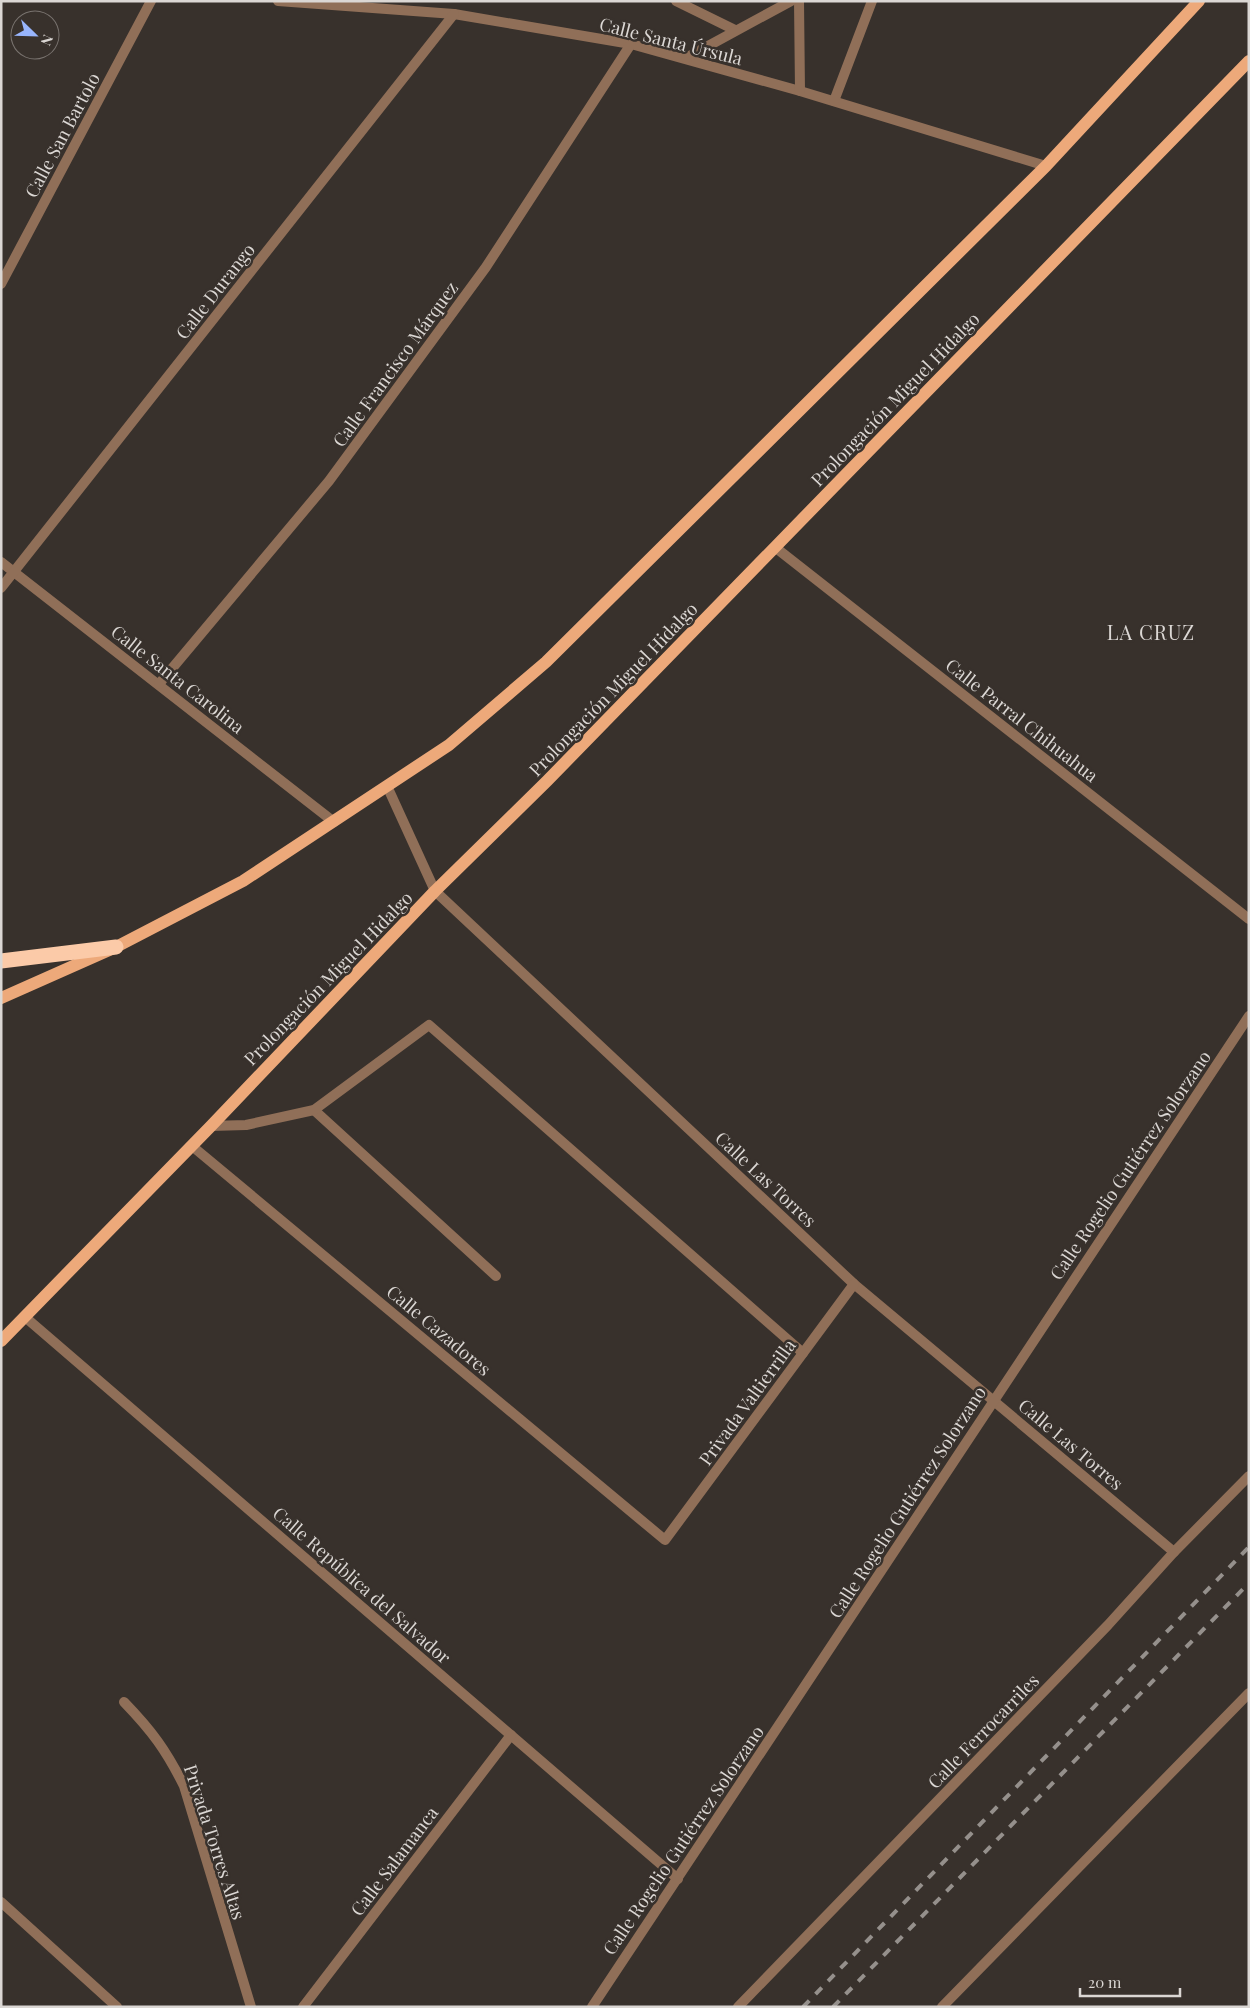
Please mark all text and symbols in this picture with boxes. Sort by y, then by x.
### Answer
north arrow [10,10,60,60]
street label: Calle Santa Úrsula [597,12,745,70]
text: N [37,32,58,49]
street label: Calle San Bartolo [19,68,105,202]
street label: Calle Durango [170,238,260,344]
street label: Calle Francisco Márquez [327,277,463,451]
street label: Prolongación Miguel Hidalgo [805,307,985,491]
street label: Prolongación Miguel Hidalgo [523,597,703,781]
district label: LA CRUZ [1107,618,1195,645]
street label: Calle Santa Carolina [106,619,250,739]
street label: Calle Parral Chihuahua [941,653,1103,787]
street label: Prolongación Miguel Hidalgo [238,886,418,1070]
street label: Calle Rogelio Gutiérrez Solorzano [1044,1045,1216,1284]
street label: Calle Las Torres [710,1126,822,1232]
street label: Calle Cazadores [382,1279,496,1381]
street label: Privada Valtierrilla [693,1334,801,1470]
street label: Calle Rogelio Gutiérrez Solorzano [823,1381,991,1623]
street label: Calle Las Torres [1014,1393,1128,1495]
street label: Calle República del Salvador [268,1501,456,1669]
street label: Calle Ferrocarriles [922,1668,1044,1794]
street label: Calle Rogelio Gutiérrez Solorzano [597,1720,769,1959]
street label: Privada Torres Altas [179,1761,251,1923]
street label: Calle Salamanca [345,1801,443,1921]
scale bar [1080,1966,1180,1998]
text: 20 m [1088,1972,1122,1992]

